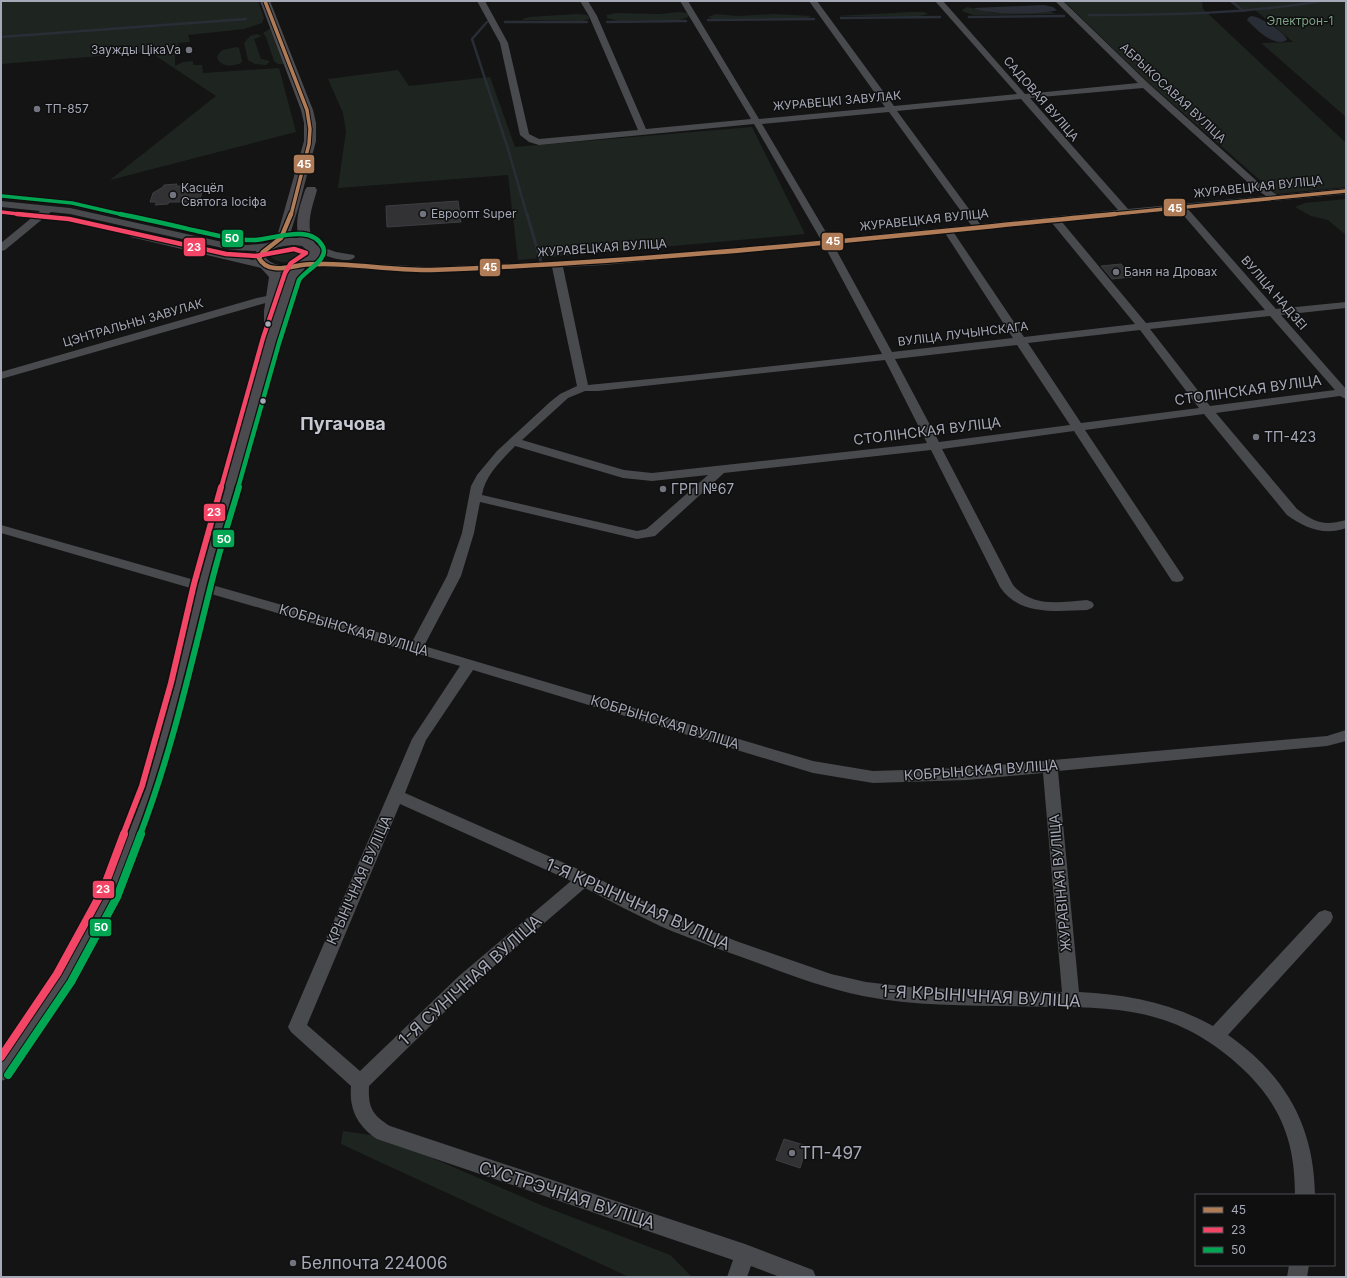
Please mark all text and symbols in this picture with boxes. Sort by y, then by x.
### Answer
park label: Электрон-1 [1267,13,1333,28]
street label: АБРЫКОСАВАЯ ВУЛІЦА [1117,40,1230,146]
place label: Заужды ЦікаVа [91,42,181,57]
marker: Заужды ЦікаVа [184,45,194,55]
street label: САДОВАЯ ВУЛІЦА [1000,53,1082,144]
street label: ЖУРАВЕЦКІ ЗАВУЛАК [772,87,902,114]
place label: ТП-857 [45,101,89,116]
marker: ТП-857 [32,104,42,114]
line badge: 45 [293,154,315,174]
text: 45 [297,157,311,171]
street label: ЖУРАВЕЦКАЯ ВУЛІЦА [1193,172,1323,201]
place label: Касцёл Святога Іосіфа [181,180,266,209]
marker: Касцёл Святога Іосіфа [168,190,178,200]
line badge: 45 [1163,198,1186,217]
text: 45 [1168,201,1182,215]
street label: ЖУРАВЕЦКАЯ ВУЛІЦА [859,205,989,234]
place label: Евроопт Super [431,206,517,221]
marker: Евроопт Super [418,209,428,219]
line badge: 50 [221,229,244,248]
text: 50 [225,231,239,245]
line badge: 45 [821,232,844,251]
text: 45 [826,234,840,248]
street label: ЖУРАВЕЦКАЯ ВУЛІЦА [537,235,667,260]
line badge: 23 [183,237,206,257]
text: 23 [187,240,201,254]
street label: ВУЛІЦА НАДЗЕІ [1238,253,1310,333]
line badge: 45 [479,258,501,277]
text: 45 [483,260,497,274]
place label: Баня на Дровах [1124,264,1218,279]
marker: Баня на Дровах [1111,267,1121,277]
street label: ЦЭНТРАЛЬНЫ ЗАВУЛАК [61,295,205,350]
street label: ВУЛІЦА ЛУЧЫНСКАГА [897,318,1029,349]
unlabelled marker [263,319,273,329]
street label: СТОЛІНСКАЯ ВУЛІЦА [1173,371,1323,408]
unlabelled marker [258,396,268,406]
district label: Пугачова [300,413,386,434]
street label: СТОЛІНСКАЯ ВУЛІЦА [852,413,1002,448]
place label: ТП-423 [1264,428,1316,445]
marker: ТП-423 [1251,432,1261,442]
place label: ГРП №67 [671,480,734,497]
marker: ГРП №67 [658,484,668,494]
line badge: 23 [203,503,226,522]
text: 23 [207,505,221,519]
line badge: 50 [212,529,235,548]
text: 50 [217,532,231,546]
street label: КОБРЫНСКАЯ ВУЛІЦА [277,600,431,659]
street label: КОБРЫНСКАЯ ВУЛІЦА [589,691,742,752]
street label: КОБРЫНСКАЯ ВУЛІЦА [903,756,1059,783]
street label: КРЫНІЧНАЯ ВУЛІЦА [322,812,395,947]
street label: ЖУРАВІНАЯ ВУЛІЦА [1045,813,1074,952]
street label: 1-Я КРЫНІЧНАЯ ВУЛІЦА [543,854,734,954]
line badge: 23 [92,880,115,899]
text: 23 [96,882,110,896]
street label: 1-Я СУНІЧНАЯ ВУЛІЦА [394,910,546,1050]
line badge: 50 [89,918,112,937]
text: 50 [94,920,108,934]
street label: 1-Я КРЫНІЧНАЯ ВУЛІЦА [881,981,1082,1011]
place label: ТП-497 [800,1143,862,1163]
marker: ТП-497 [787,1148,797,1158]
street label: СУСТРЭЧНАЯ ВУЛІЦА [476,1157,658,1233]
legend [1195,1194,1335,1266]
text: 45 [1231,1202,1246,1217]
text: 23 [1231,1222,1246,1237]
text: 50 [1231,1242,1246,1257]
place label: Белпочта 224006 [301,1253,448,1273]
marker: Белпочта 224006 [288,1258,298,1268]

